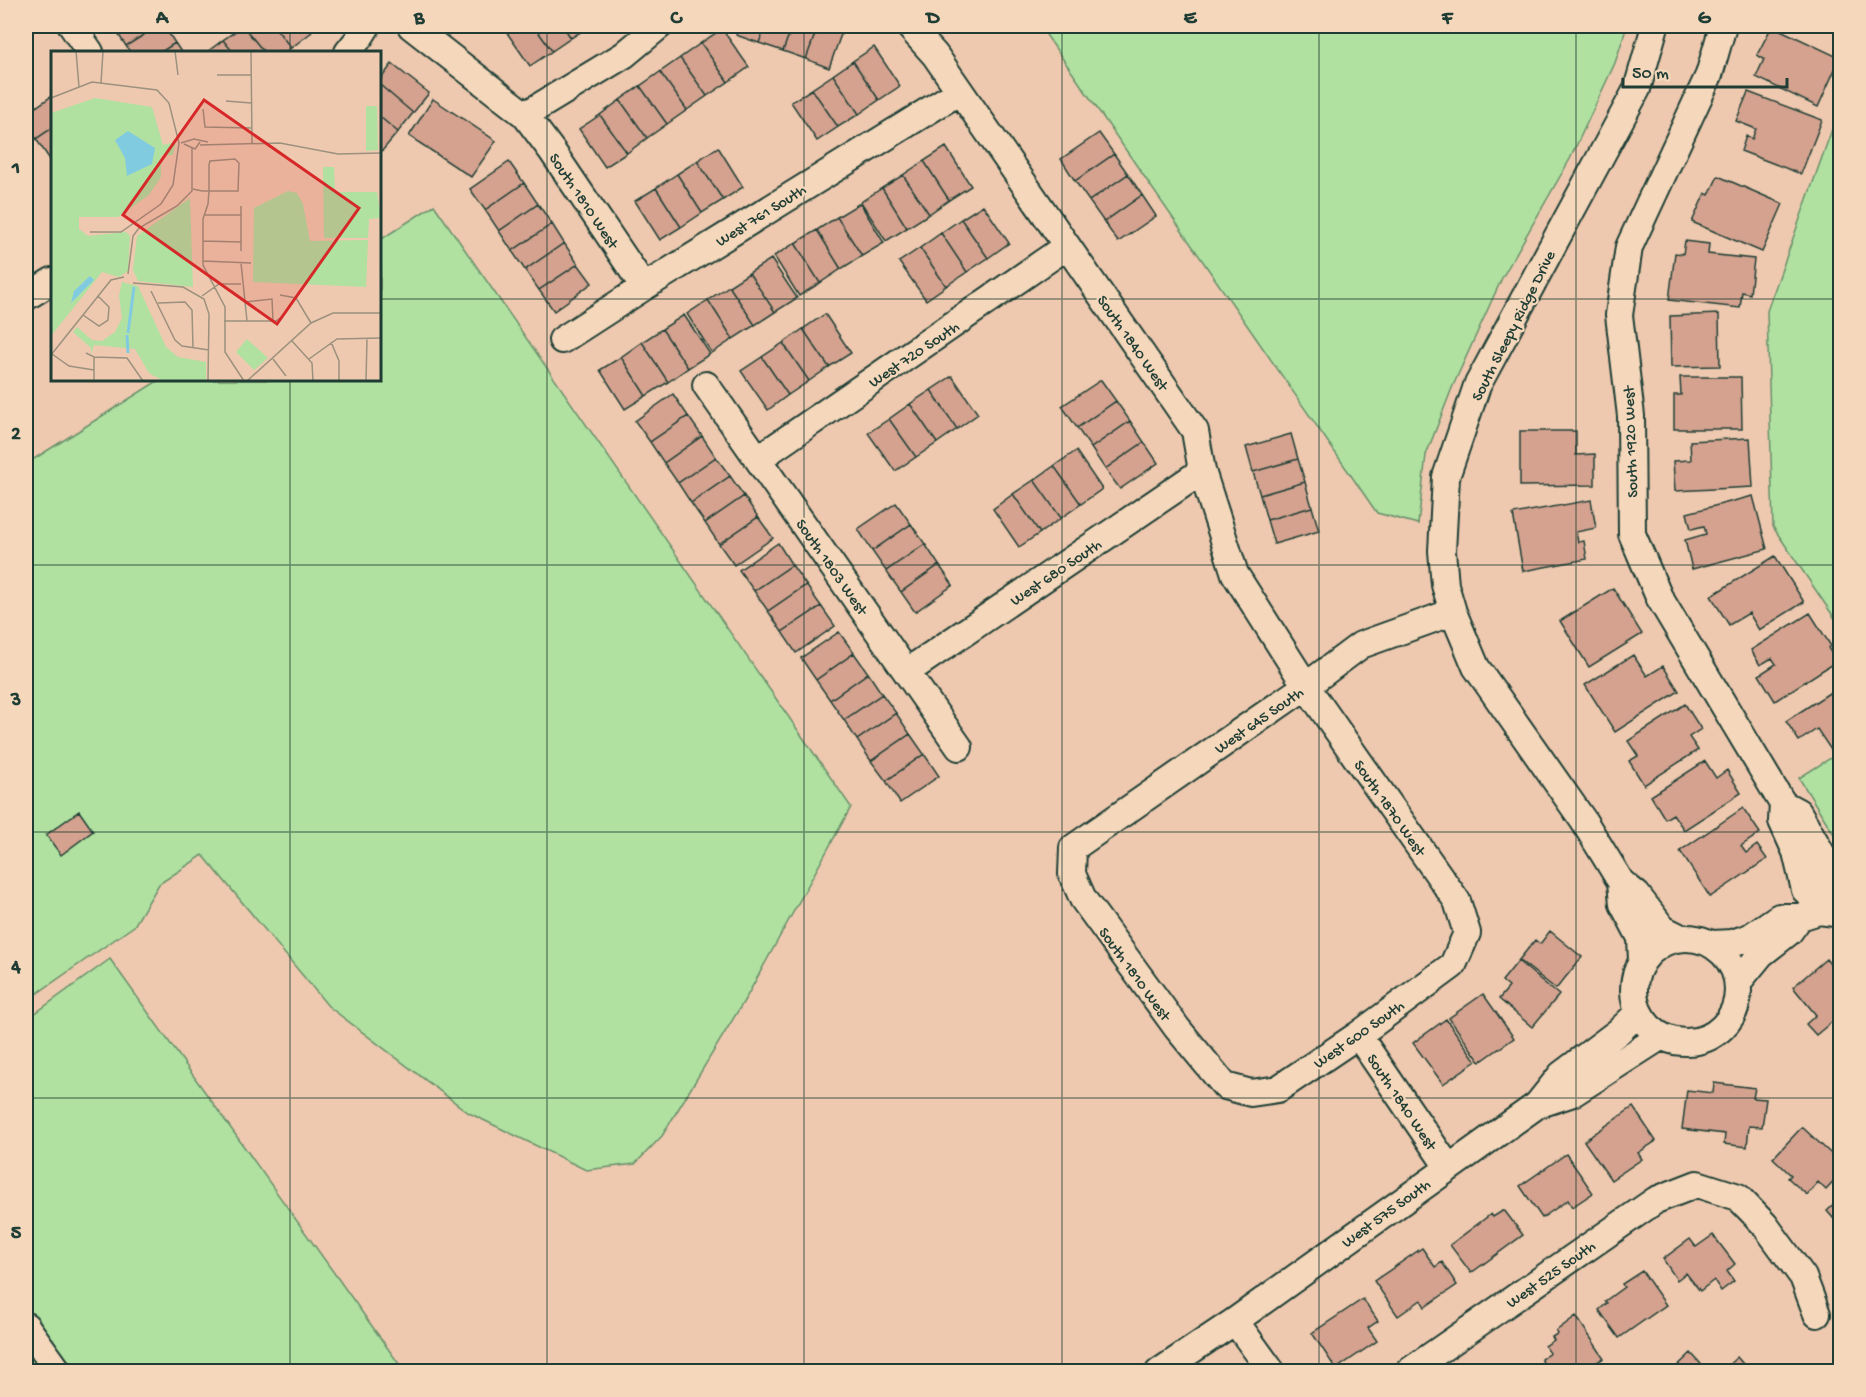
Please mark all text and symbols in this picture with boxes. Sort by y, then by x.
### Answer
text: A [155,8,170,31]
text: B [413,8,425,31]
text: C [670,8,684,31]
text: D [924,8,940,31]
text: E [1184,8,1198,31]
text: F [1441,8,1454,31]
text: G [1698,8,1712,31]
inset map [51,51,381,381]
scale bar [1623,51,1786,89]
text: 50 m [1632,64,1669,85]
street label: South 1810 West [543,151,622,254]
text: 1 [11,158,20,181]
street label: West 761 South [713,181,811,252]
street label: South Sleepy Ridge Drive [1469,247,1562,405]
street label: South 1840 West [1091,293,1172,397]
street label: West 720 South [866,318,964,393]
street label: South 1920 West [1621,384,1644,498]
text: 2 [11,424,21,447]
street label: South 1803 West [790,516,871,621]
street label: West 680 South [1008,536,1107,611]
street label: West 645 South [1212,684,1309,760]
text: 3 [10,690,21,713]
street label: South 1870 West [1348,757,1429,862]
street label: South 1810 West [1093,925,1174,1027]
text: 4 [10,957,21,980]
street label: West 600 South [1311,997,1409,1074]
street label: South 1840 West [1361,1051,1440,1156]
street label: West 575 South [1339,1176,1436,1253]
text: 5 [11,1223,22,1246]
street label: West 525 South [1504,1238,1601,1314]

